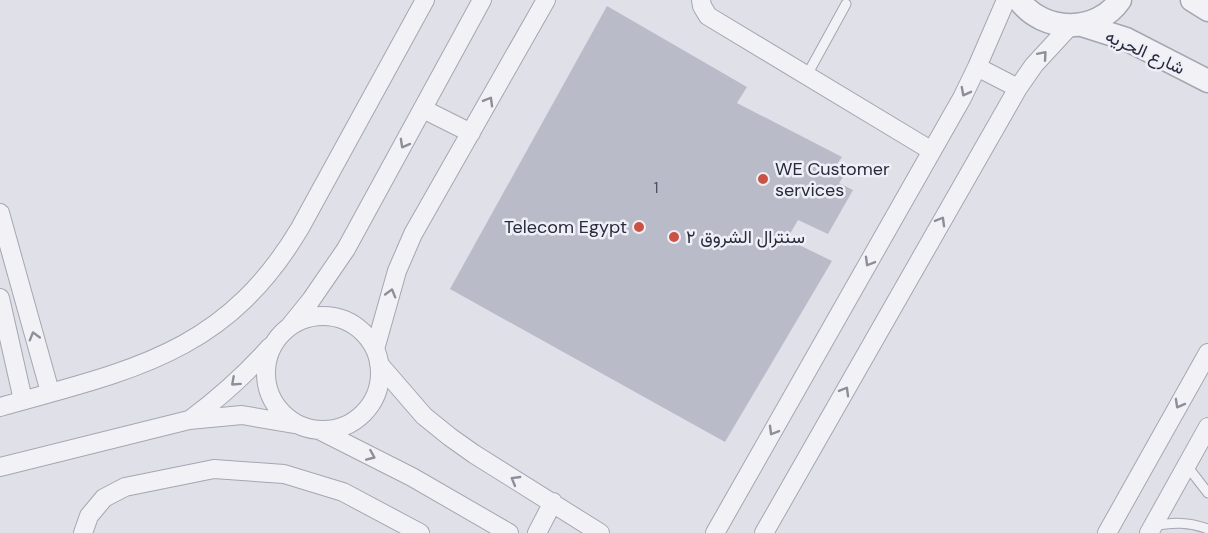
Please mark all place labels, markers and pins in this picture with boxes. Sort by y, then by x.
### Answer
place label: WE Customer services [775,157,890,202]
marker: WE Customer services [756,172,770,186]
place label: Telecom Egypt [504,215,627,239]
marker: Telecom Egypt [632,220,646,234]
place label: سنترال الشروق ٢ [686,225,805,249]
marker: سنترال الشروق ٢ [667,230,681,244]

